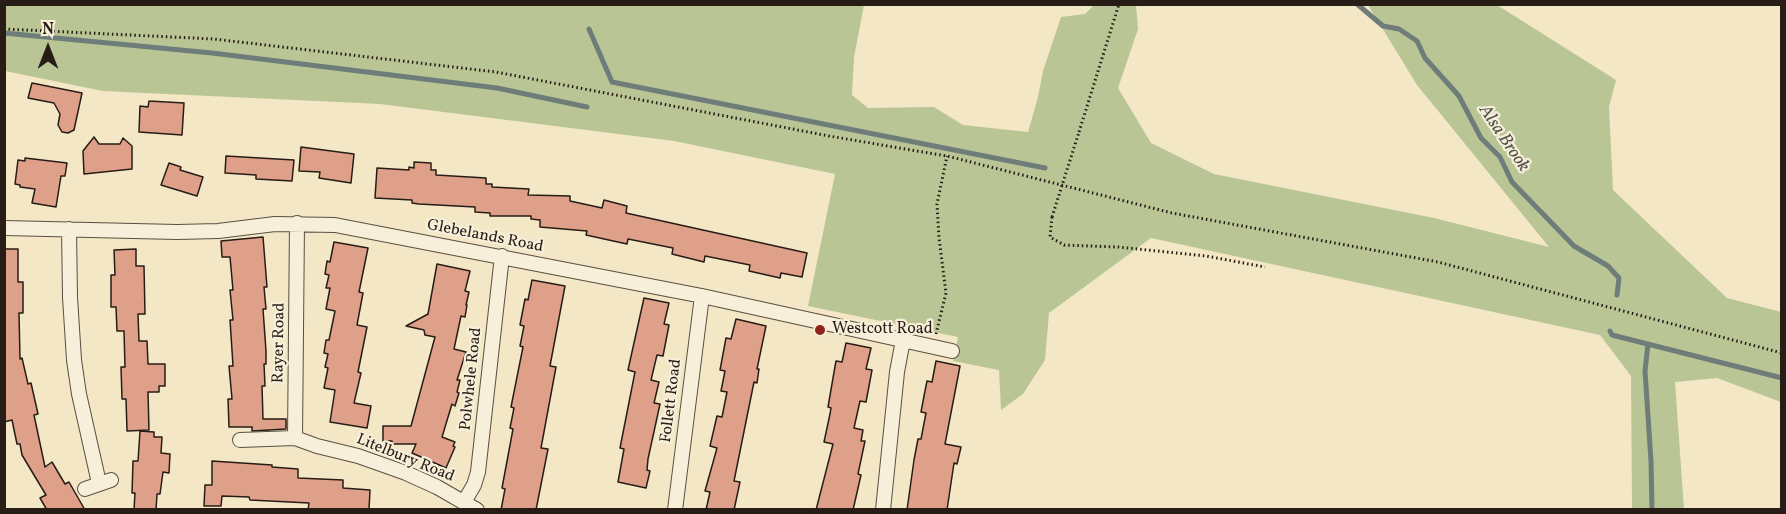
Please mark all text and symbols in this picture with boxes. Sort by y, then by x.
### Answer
north arrow [18,18,78,78]
text: N [42,19,54,41]
water label: Alsa Brook [1473,101,1533,177]
street label: Glebelands Road [425,216,545,258]
street label: Rayer Road [270,303,290,383]
place label: Westcott Road [832,320,933,340]
marker: Westcott Road [813,323,827,337]
street label: Polwhele Road [457,327,487,431]
street label: Follett Road [657,358,687,444]
street label: Litelbury Road [353,431,457,487]

